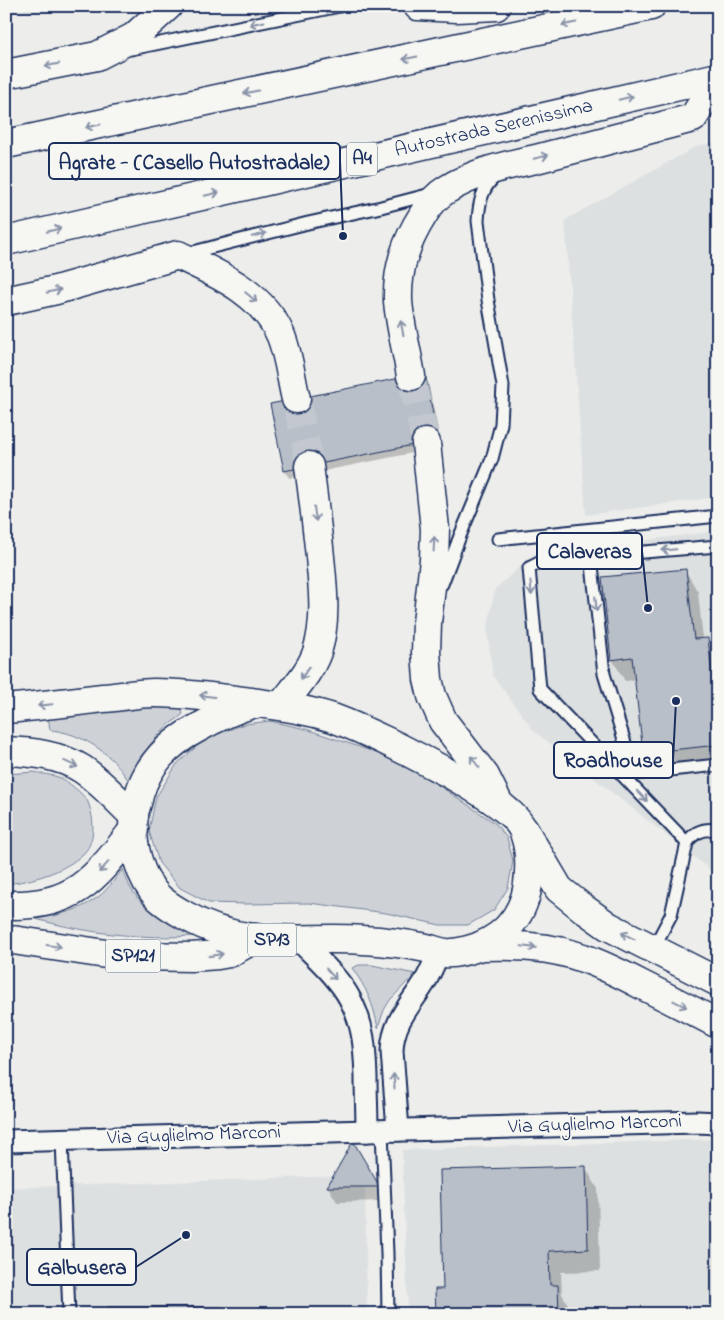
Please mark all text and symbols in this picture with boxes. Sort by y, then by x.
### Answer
one-way arrow [250,19,266,28]
one-way arrow [562,20,578,29]
one-way arrow [403,54,419,63]
one-way arrow [44,61,60,70]
one-way arrow [244,87,260,97]
street label: Autostrada Serenissima [392,92,596,166]
one-way arrow [618,93,634,102]
one-way arrow [85,121,101,131]
road number: A4 [347,142,377,176]
callout: Agrate - (Casello Autostradale) [49,143,340,179]
text: Agrate - (Casello Autostradale) [59,149,330,181]
one-way arrow [532,152,548,161]
one-way arrow [204,189,220,198]
one-way arrow [45,225,61,234]
one-way arrow [251,230,267,239]
one-way arrow [45,285,61,295]
one-way arrow [244,291,257,302]
one-way arrow [397,321,406,337]
one-way arrow [310,506,320,522]
callout: Calaveras [537,533,642,569]
one-way arrow [430,536,439,552]
text: Calaveras [548,538,633,568]
one-way arrow [661,545,677,554]
one-way arrow [526,580,536,596]
one-way arrow [591,596,601,612]
one-way arrow [300,665,310,679]
one-way arrow [199,691,215,701]
one-way arrow [37,700,53,710]
callout: Roadhouse [554,742,673,778]
text: Roadhouse [564,747,663,777]
one-way arrow [469,756,480,769]
one-way arrow [63,759,78,769]
one-way arrow [636,790,648,803]
one-way arrow [98,861,110,874]
road number: SP13 [248,924,296,956]
one-way arrow [620,931,635,941]
road number: SP121 [106,939,160,972]
one-way arrow [46,941,62,951]
one-way arrow [521,942,537,952]
one-way arrow [208,950,224,960]
one-way arrow [326,968,337,981]
one-way arrow [672,1000,687,1009]
one-way arrow [390,1074,399,1090]
street label: Via Guglielmo Marconi [507,1107,682,1144]
street label: Via Guglielmo Marconi [106,1118,281,1155]
callout: Galbusera [27,1249,136,1285]
text: Galbusera [37,1254,127,1284]

